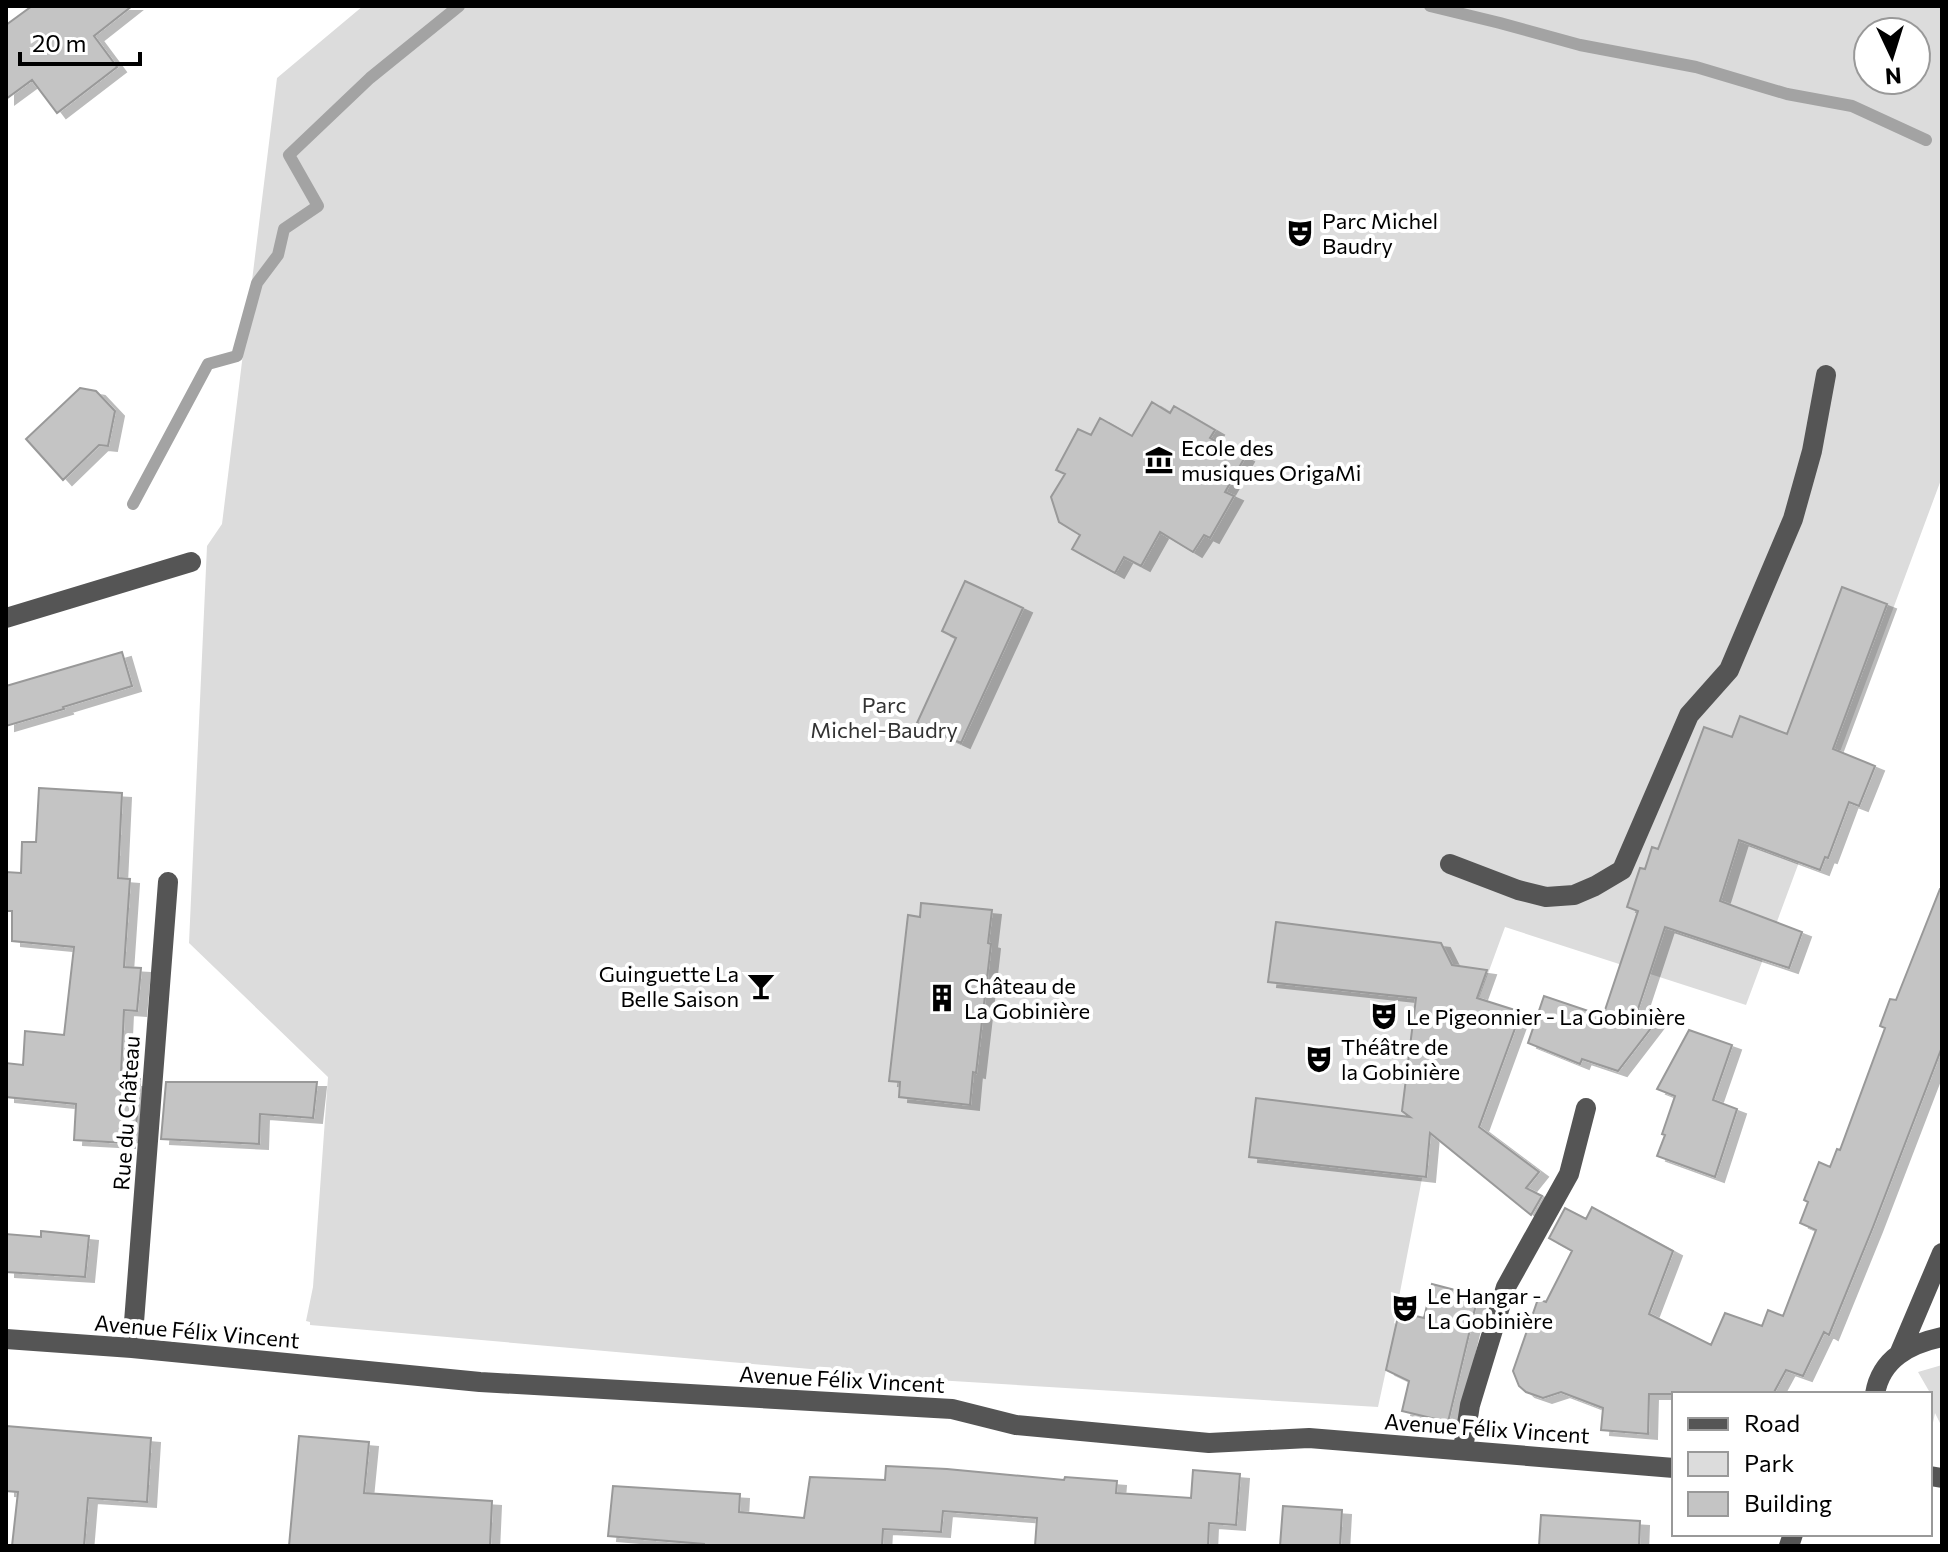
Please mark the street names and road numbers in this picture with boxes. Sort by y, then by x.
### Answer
street label: Rue du Château [107,1035,145,1191]
street label: Avenue Félix Vincent [93,1309,301,1353]
street label: Avenue Félix Vincent [738,1360,946,1398]
street label: Avenue Félix Vincent [1383,1407,1591,1449]

